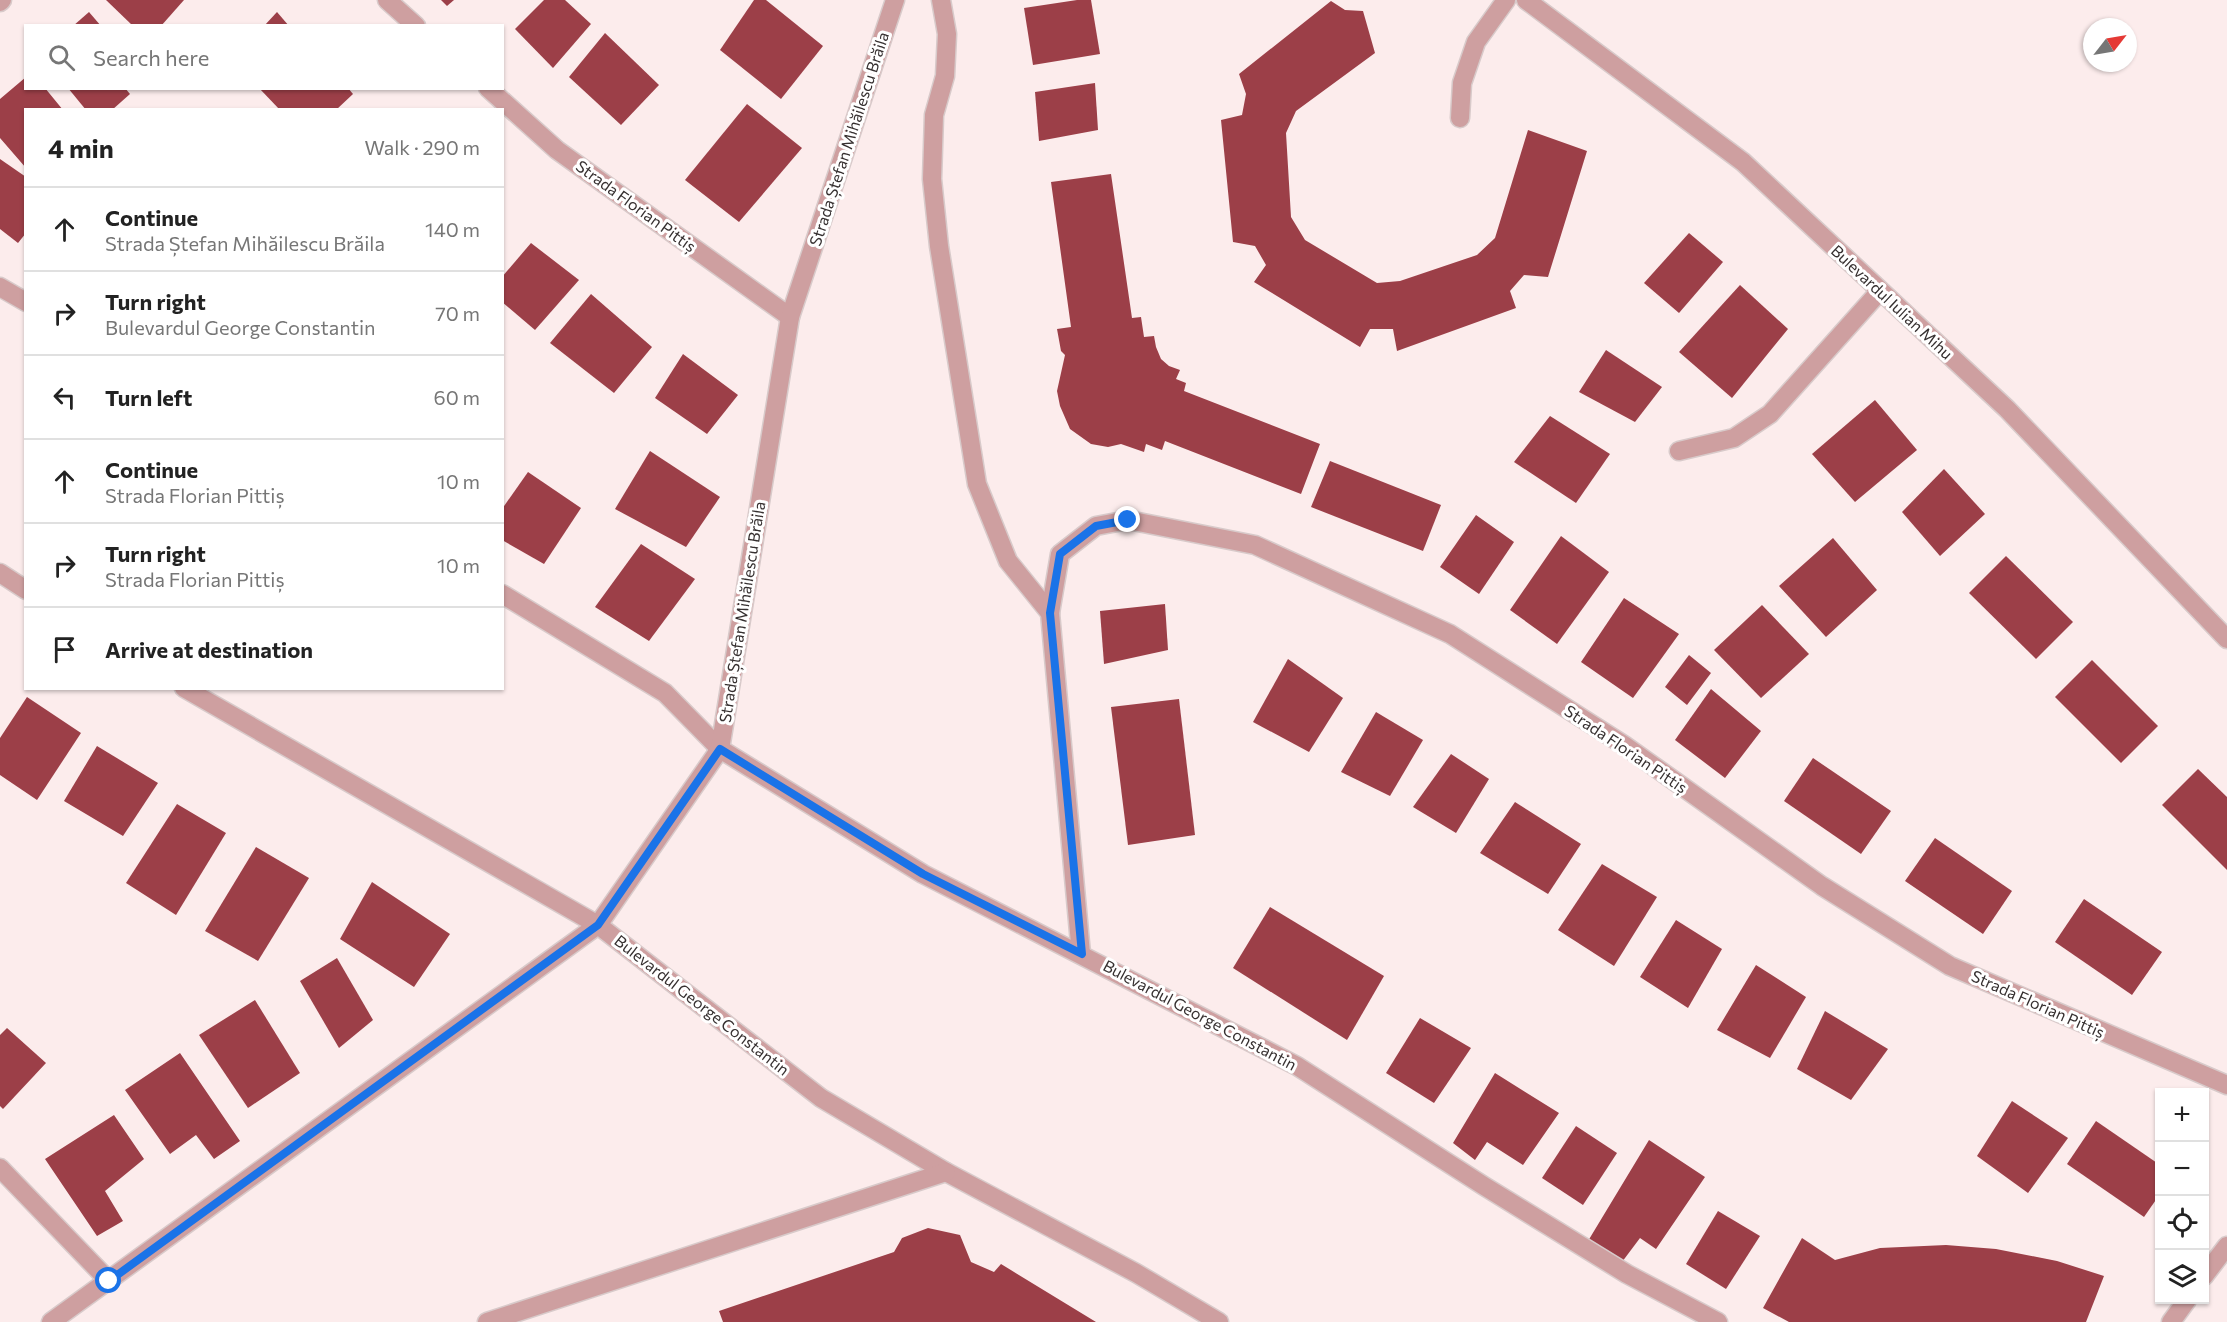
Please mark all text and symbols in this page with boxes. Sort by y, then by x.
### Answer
north arrow [2083,18,2137,72]
search box [24,24,504,90]
street label: Strada Ștefan Mihăilescu Brăila [805,29,894,249]
icon: search [45,41,78,74]
text: Search here [93,44,209,71]
text: 4 min [48,132,114,163]
text: Walk · 290 m [364,135,480,159]
street label: Strada Florian Pittiș [571,156,700,257]
text: Continue [105,204,198,231]
icon: ahead [48,213,81,246]
text: 140 m [425,217,480,241]
text: Strada Ștefan Mihăilescu Brăila [105,231,385,255]
street label: Bulevardul Iulian Mihu [1828,240,1957,363]
text: Turn right [105,288,206,315]
icon: right [48,297,81,330]
text: 70 m [435,301,480,325]
text: Bulevardul George Constantin [105,315,376,339]
icon: left [48,381,81,414]
text: Turn left [105,384,192,411]
text: 60 m [434,385,480,409]
text: Continue [105,456,198,483]
icon: ahead [48,465,81,498]
text: 10 m [437,469,480,493]
text: Strada Florian Pittiș [105,483,285,507]
street label: Strada Ștefan Mihăilescu Brăila [715,500,770,724]
route end [1114,506,1140,532]
text: Turn right [105,540,206,567]
icon: right [48,549,81,582]
text: 10 m [437,553,480,577]
text: Strada Florian Pittiș [105,567,285,591]
icon: arrive [48,633,81,666]
text: Arrive at destination [105,636,313,663]
street label: Strada Florian Pittiș [1560,701,1691,798]
street label: Bulevardul George Constantin [611,931,793,1079]
street label: Bulevardul George Constantin [1100,955,1300,1074]
street label: Strada Florian Pittiș [1968,966,2108,1043]
map controls [2155,1088,2209,1304]
button: + [2155,1088,2209,1142]
button: − [2155,1142,2209,1196]
button: locate [2155,1196,2209,1250]
button: layers [2155,1250,2209,1304]
route start [95,1267,121,1293]

